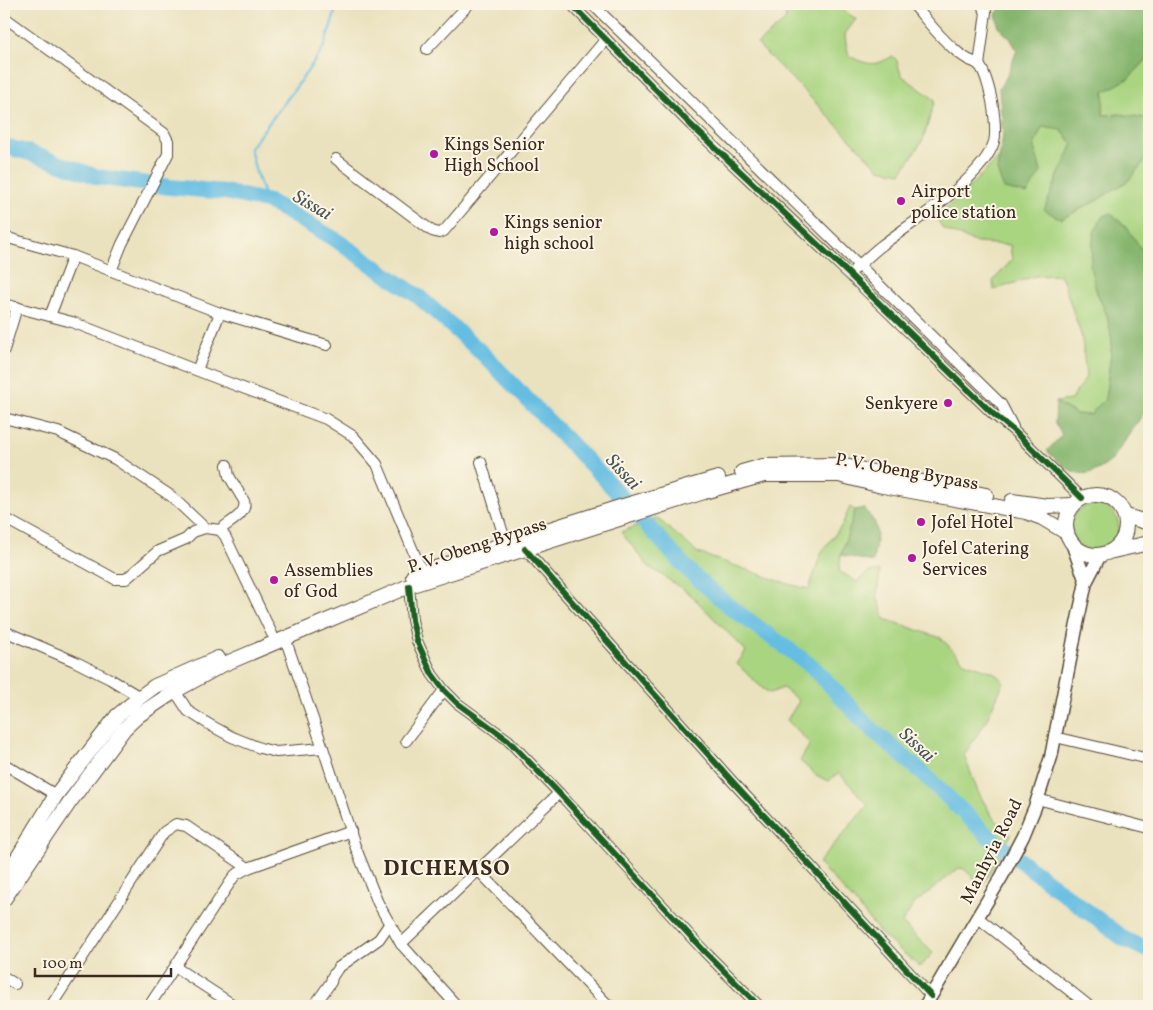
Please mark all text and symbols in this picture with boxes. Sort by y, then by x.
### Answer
place label: Kings Senior High School [444,133,545,179]
marker: Kings Senior High School [428,148,440,160]
place label: Airport police station [911,180,1017,226]
water label: Sissai [288,184,336,227]
marker: Airport police station [895,195,907,207]
place label: Kings senior high school [504,211,603,257]
marker: Kings senior high school [488,226,500,238]
place label: Senkyere [865,392,938,417]
marker: Senkyere [942,397,954,409]
street label: P. V. Obeng Bypass [833,448,980,497]
water label: Sissai [599,449,646,496]
place label: Jofel Hotel [931,511,1013,536]
street label: P. V. Obeng Bypass [405,512,550,581]
marker: Jofel Hotel [915,516,927,528]
place label: Jofel Catering Services [922,537,1029,583]
marker: Jofel Catering Services [906,552,918,564]
place label: Assemblies of God [284,559,373,605]
marker: Assemblies of God [268,574,280,586]
water label: Sissai [893,722,941,769]
street label: Manhyia Road [955,795,1030,909]
district label: DICHEMSO [383,854,511,885]
scale bar [35,945,171,977]
text: 100 m [42,954,82,975]

